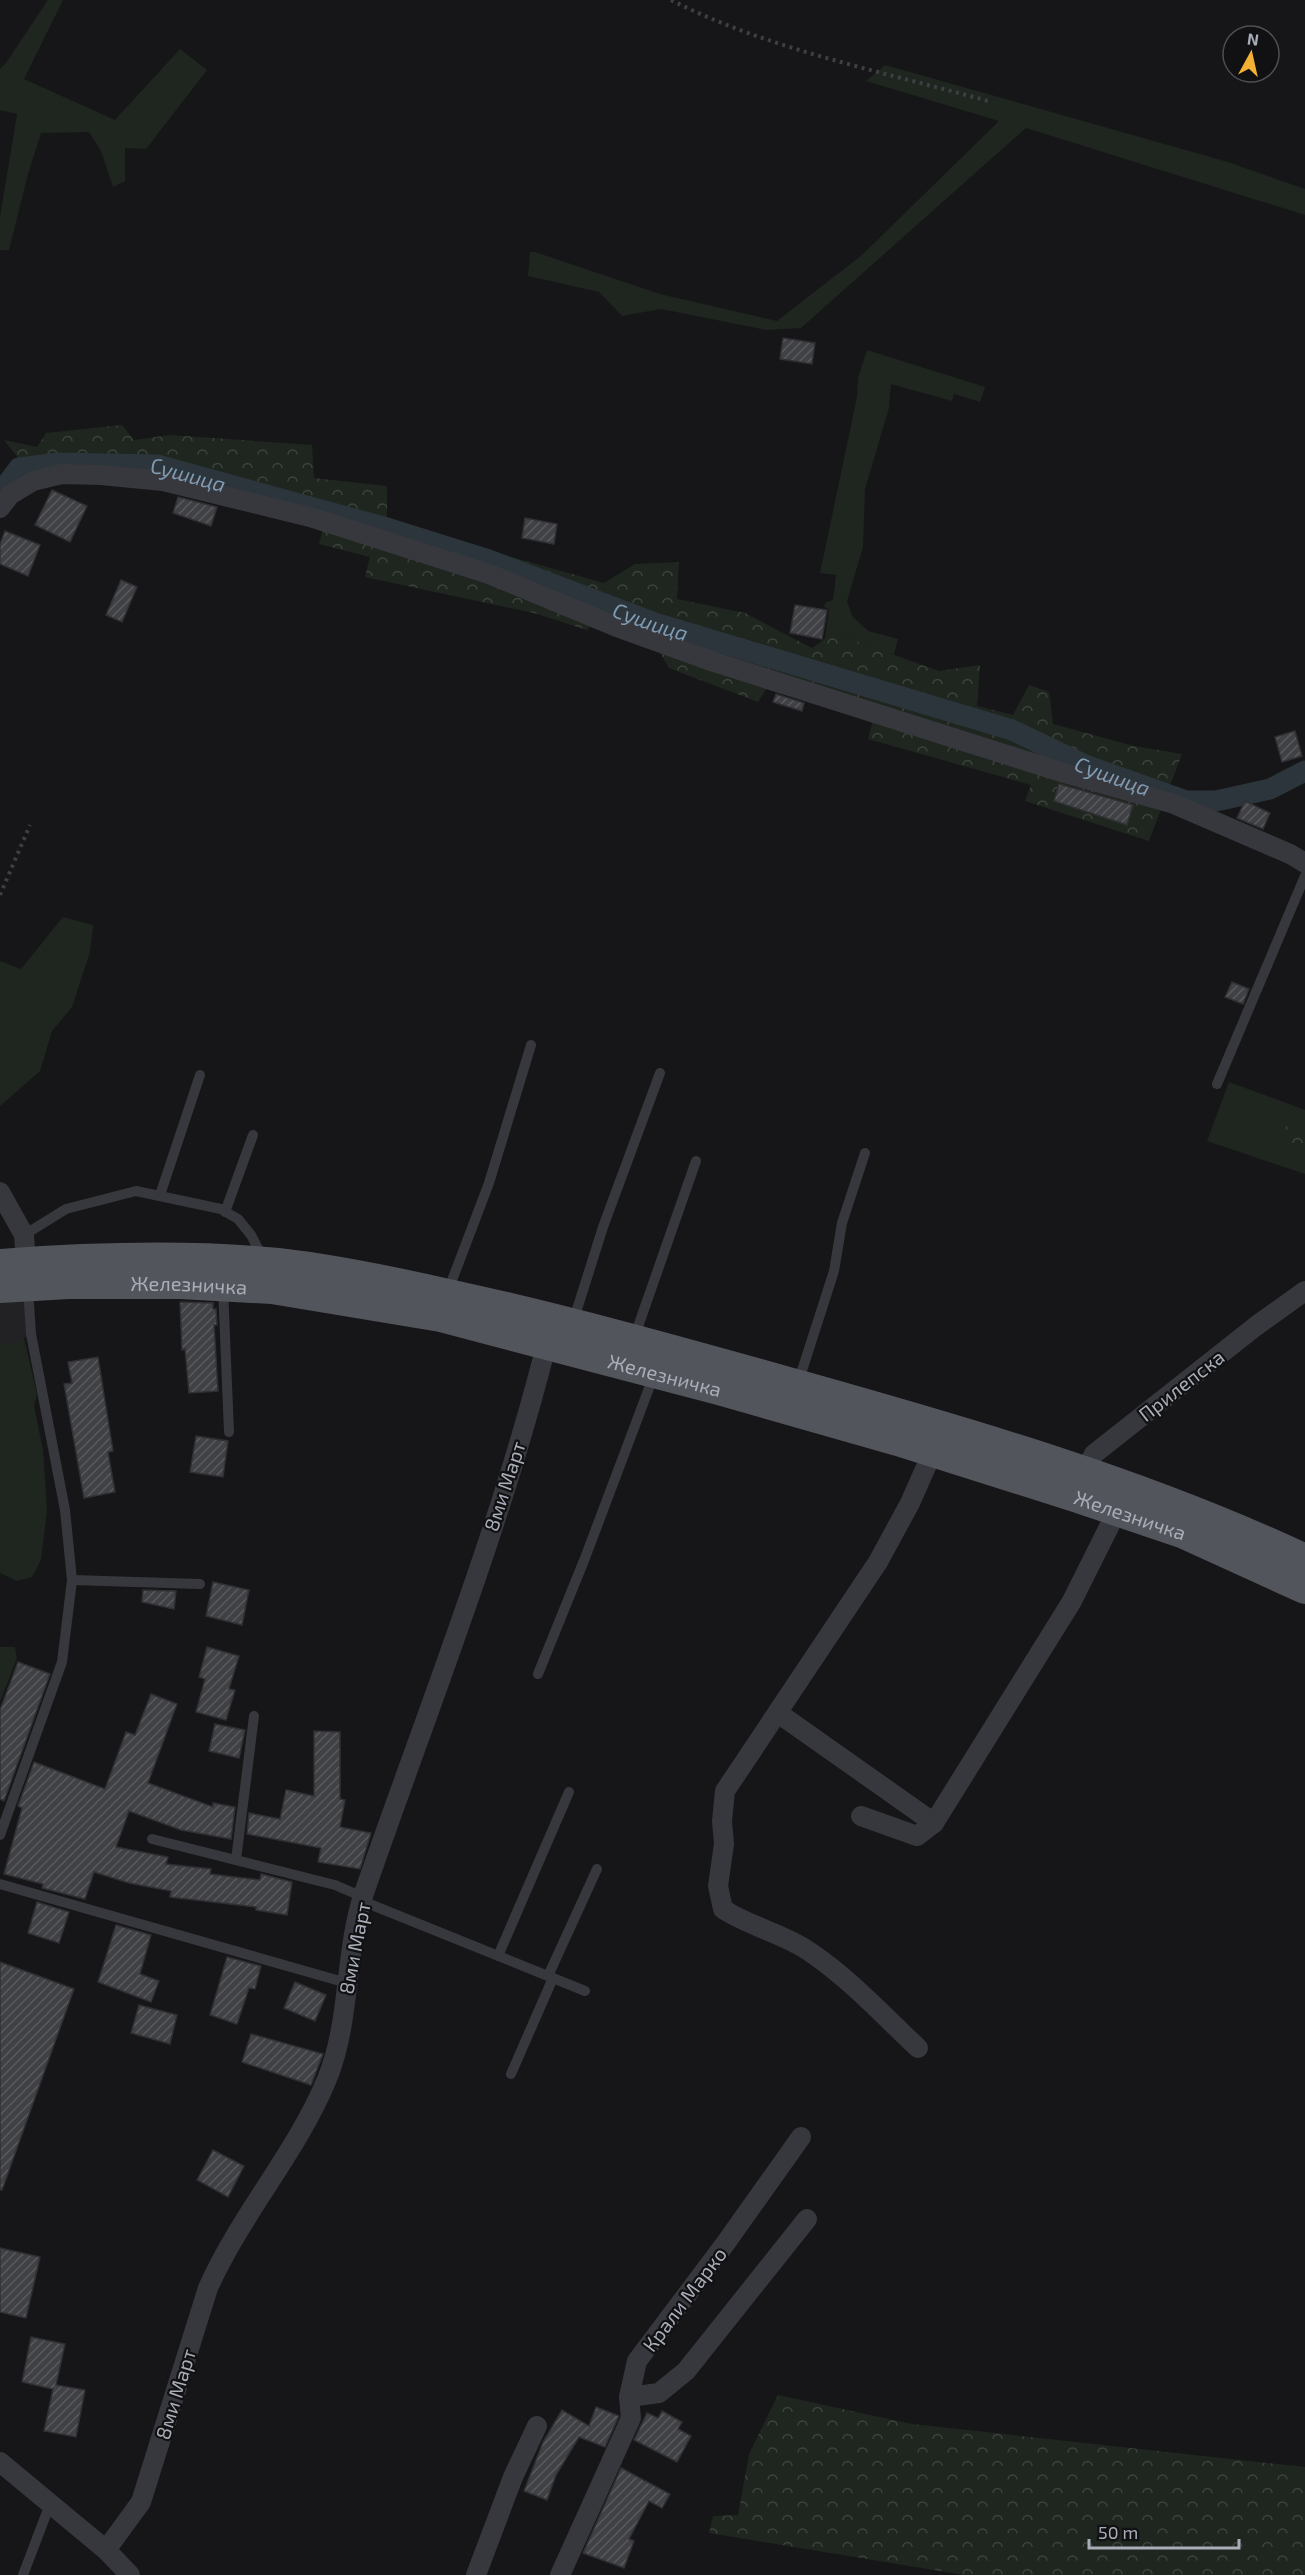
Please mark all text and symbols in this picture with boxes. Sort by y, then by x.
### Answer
north arrow [1221,24,1281,84]
text: N [1246,28,1260,49]
water label: Сушица [150,452,229,496]
water label: Сушица [610,596,691,645]
water label: Сушица [1071,750,1154,800]
street label: Железничка [131,1271,248,1299]
street label: Прилепска [1133,1344,1229,1426]
street label: Железничка [605,1348,724,1401]
street label: 8ми Март [478,1438,530,1534]
street label: Железничка [1071,1485,1189,1545]
street label: 8ми Март [333,1900,375,1996]
street label: Крали Марко [637,2242,731,2356]
street label: 8ми Март [150,2346,200,2442]
scale bar [1089,2512,1239,2550]
text: 50 m [1098,2521,1138,2543]

